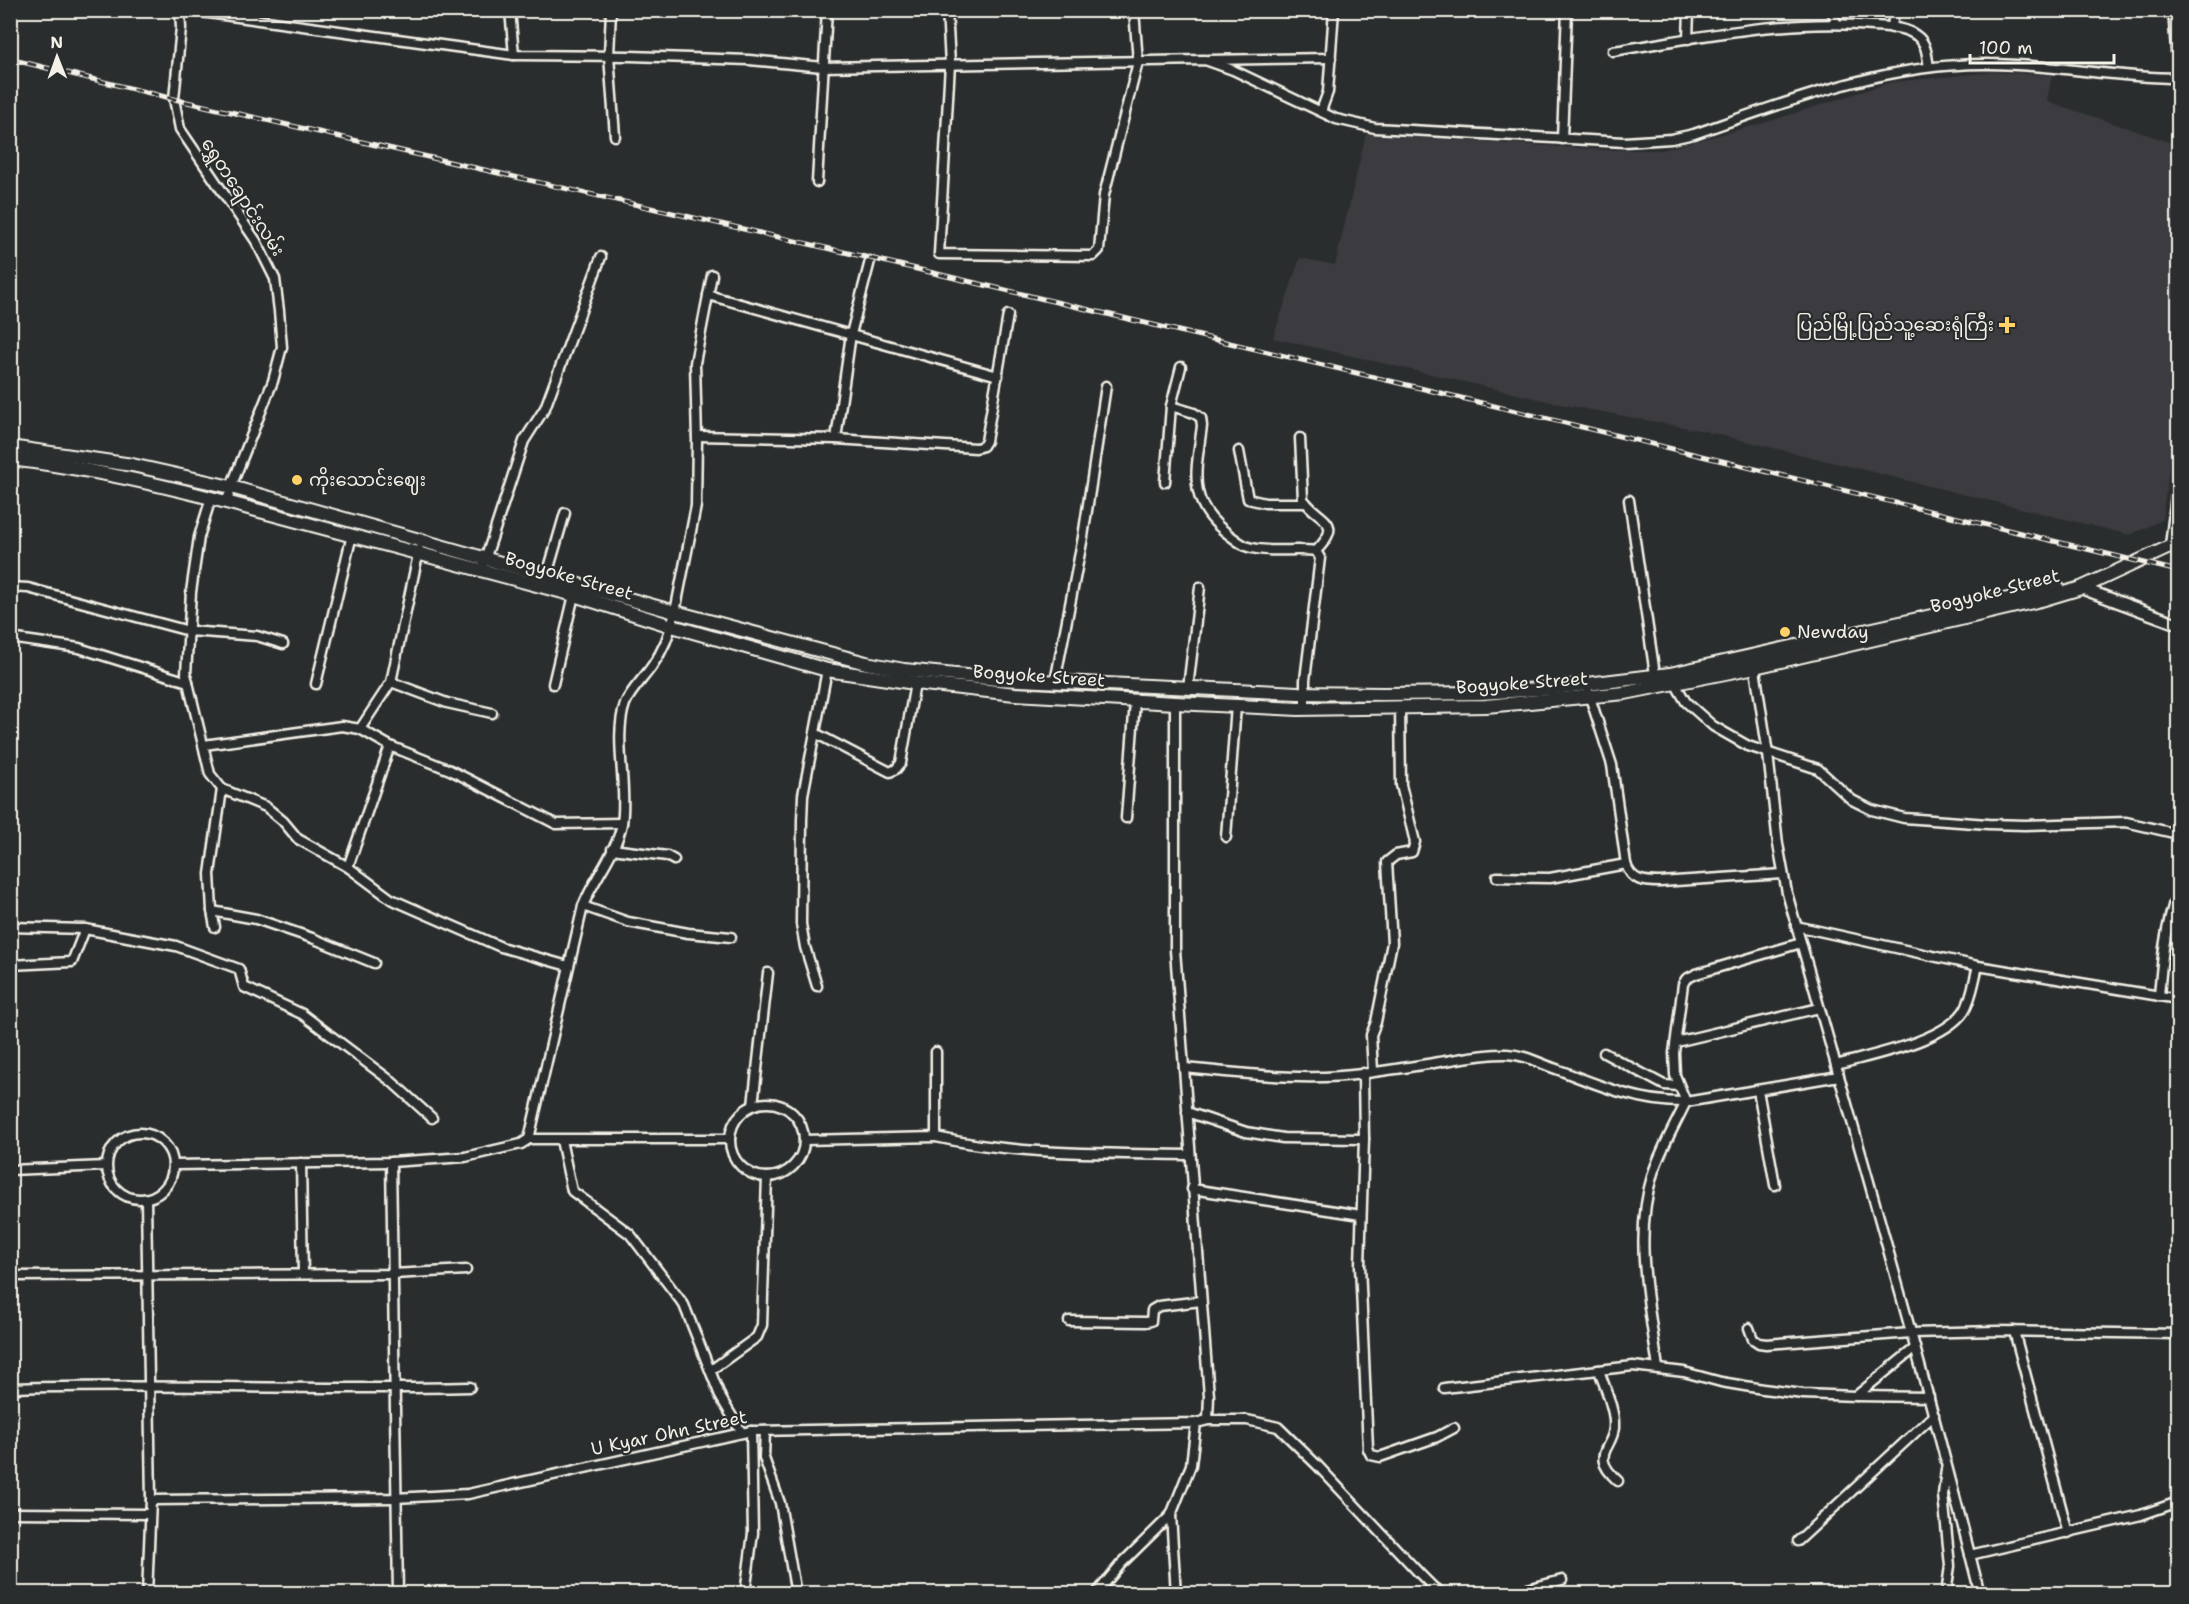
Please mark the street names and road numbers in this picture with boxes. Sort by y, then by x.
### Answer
street label: ရွှေတချောင်းလမ်း [193,133,291,262]
street label: Bogyoke Street [502,546,636,606]
street label: Bogyoke Street [1928,563,2062,619]
street label: Bogyoke Street [972,659,1106,693]
street label: Bogyoke Street [1455,666,1589,700]
street label: U Kyar Ohn Street [589,1405,749,1461]

